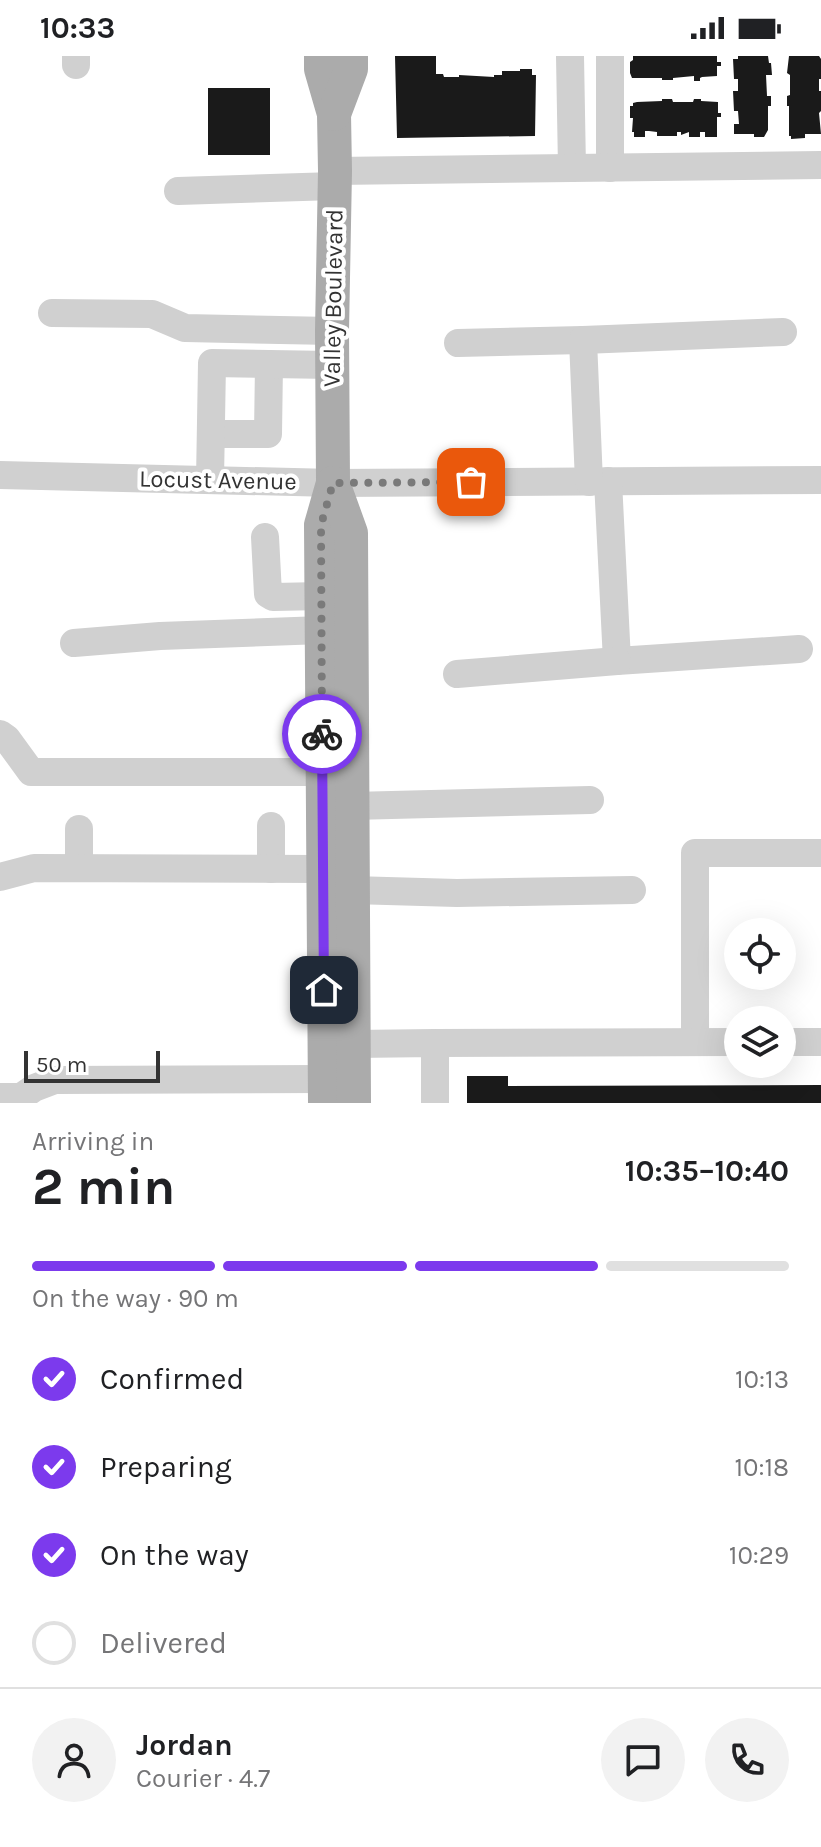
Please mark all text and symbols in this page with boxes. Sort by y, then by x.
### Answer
text: 10:33 [40,10,115,46]
street label: Valley Boulevard [317,209,349,387]
pin [437,448,505,516]
icon: bag [449,460,493,504]
street label: Locust Avenue [139,465,297,495]
courier [282,694,362,774]
icon: bike [300,712,344,756]
map controls [724,918,796,1078]
button: locate [724,918,796,990]
pin [290,956,358,1024]
icon: home [302,968,346,1012]
button: layers [724,1006,796,1078]
scale bar [24,1047,160,1083]
text: 50 m [36,1052,87,1078]
text: Arriving in [32,1126,154,1157]
text: 10:35–10:40 [625,1153,789,1189]
text: 2 min [32,1156,175,1217]
text: On the way · 90 m [32,1283,239,1314]
icon: check [32,1357,76,1401]
text: Confirmed [100,1361,244,1397]
text: 10:13 [735,1364,789,1395]
icon: check [32,1445,76,1489]
text: Preparing [100,1449,232,1485]
text: 10:18 [734,1452,789,1483]
icon: check [32,1533,76,1577]
text: On the way [100,1537,249,1573]
text: 10:29 [729,1540,789,1571]
text: Delivered [100,1625,227,1661]
button: person [32,1718,116,1802]
button: chat [601,1718,685,1802]
button: phone [705,1718,789,1802]
text: Jordan [136,1727,233,1763]
text: Courier · 4.7 [136,1763,270,1794]

